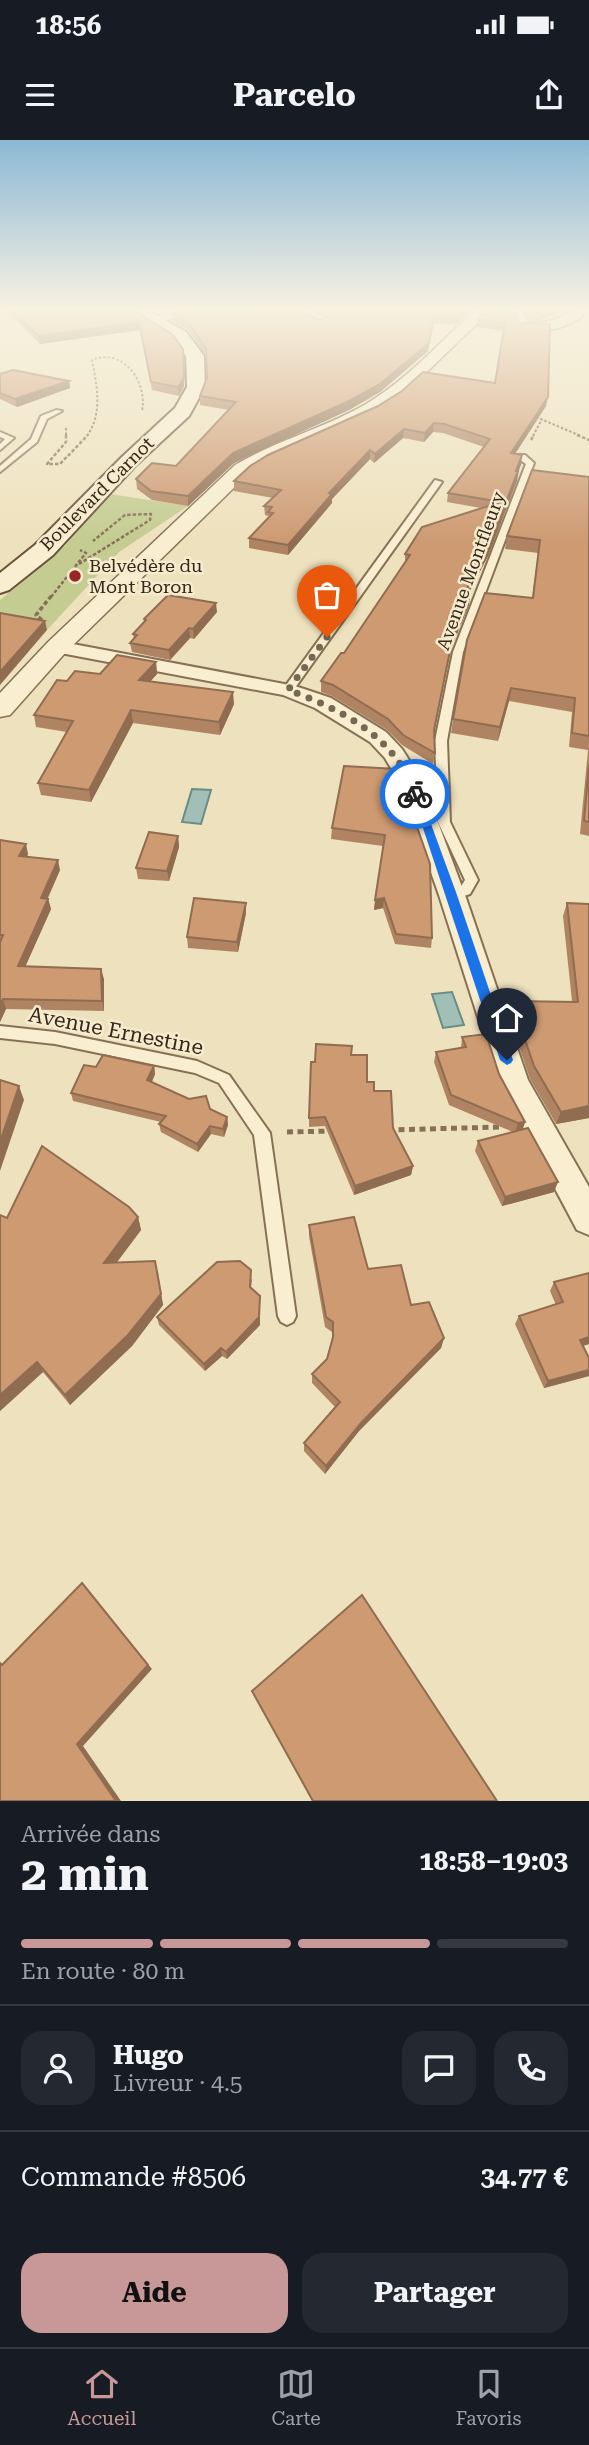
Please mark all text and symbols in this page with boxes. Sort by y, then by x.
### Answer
text: 18:56 [35,10,101,40]
icon: menu [21,76,59,114]
text: Parcelo [233,76,356,114]
icon: share [530,76,568,114]
street label: Boulevard Carnot [35,432,158,555]
street label: Avenue Montfleury [432,488,509,653]
place label: Belvédère du Mont Boron [89,555,202,597]
pin [297,565,357,637]
marker: Belvédère du Mont Boron [67,568,83,584]
icon: bag [308,576,346,614]
courier [380,759,450,829]
icon: bike [396,775,434,813]
pin [477,988,537,1060]
icon: home [488,999,526,1037]
street label: Avenue Ernestine [27,1002,205,1060]
text: Arrivée dans [21,1821,160,1848]
text: 18:58–19:03 [419,1846,568,1876]
text: 2 min [21,1847,149,1901]
text: En route · 80 m [21,1958,185,1985]
button: person [21,2031,95,2105]
button: chat [402,2031,476,2105]
button: phone [494,2031,568,2105]
text: Hugo [113,2040,184,2070]
text: Livreur · 4.5 [113,2070,243,2097]
text: Commande #8506 [21,2162,246,2192]
text: 34.77 € [480,2162,568,2192]
button: Aide [21,2253,288,2333]
button: Partager [302,2253,568,2333]
tab: Accueil [68,2365,136,2430]
tab: Carte [271,2365,321,2430]
tab: Favoris [456,2365,521,2430]

